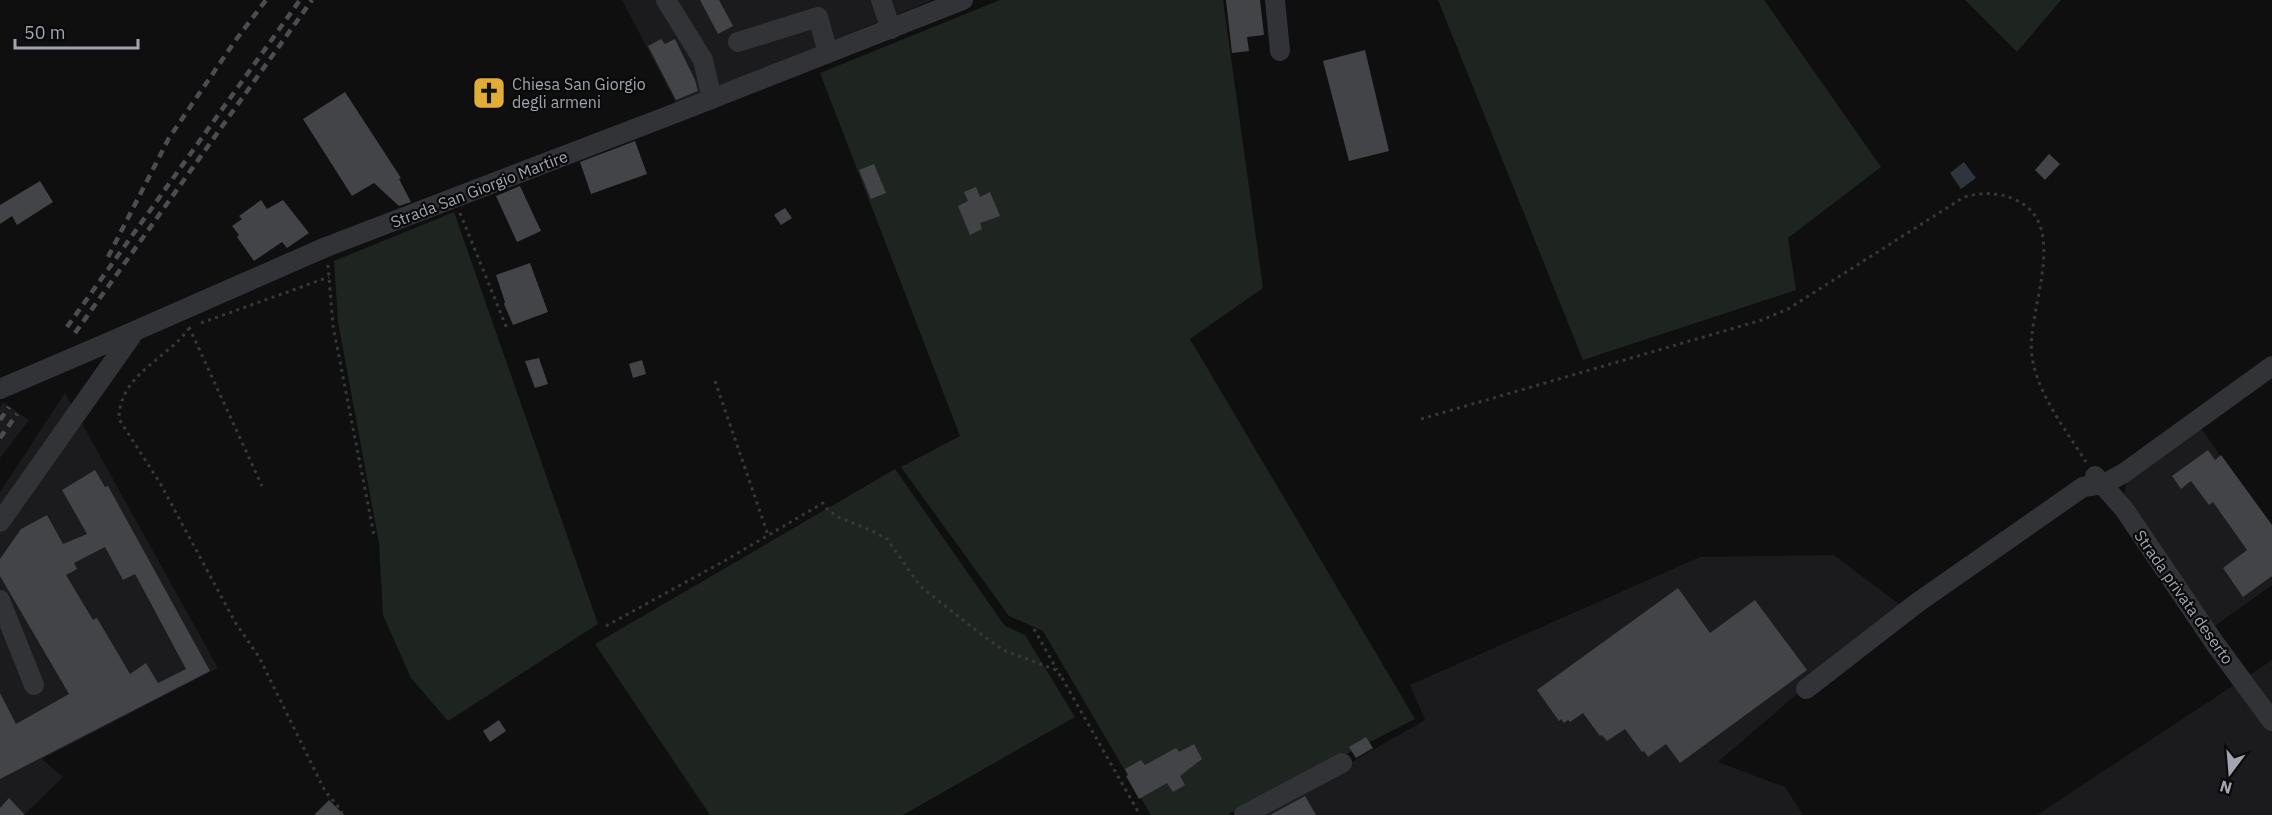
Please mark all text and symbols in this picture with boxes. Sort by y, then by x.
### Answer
scale bar [15,12,138,50]
text: 50 m [24,21,66,44]
place label: Chiesa San Giorgio degli armeni [512,74,646,112]
church icon: Chiesa San Giorgio degli armeni [471,75,507,111]
street label: Strada San Giorgio Martire [388,146,571,232]
street label: Strada privata deserto [2130,526,2238,668]
north arrow [2200,743,2260,803]
text: N [2218,776,2234,799]

